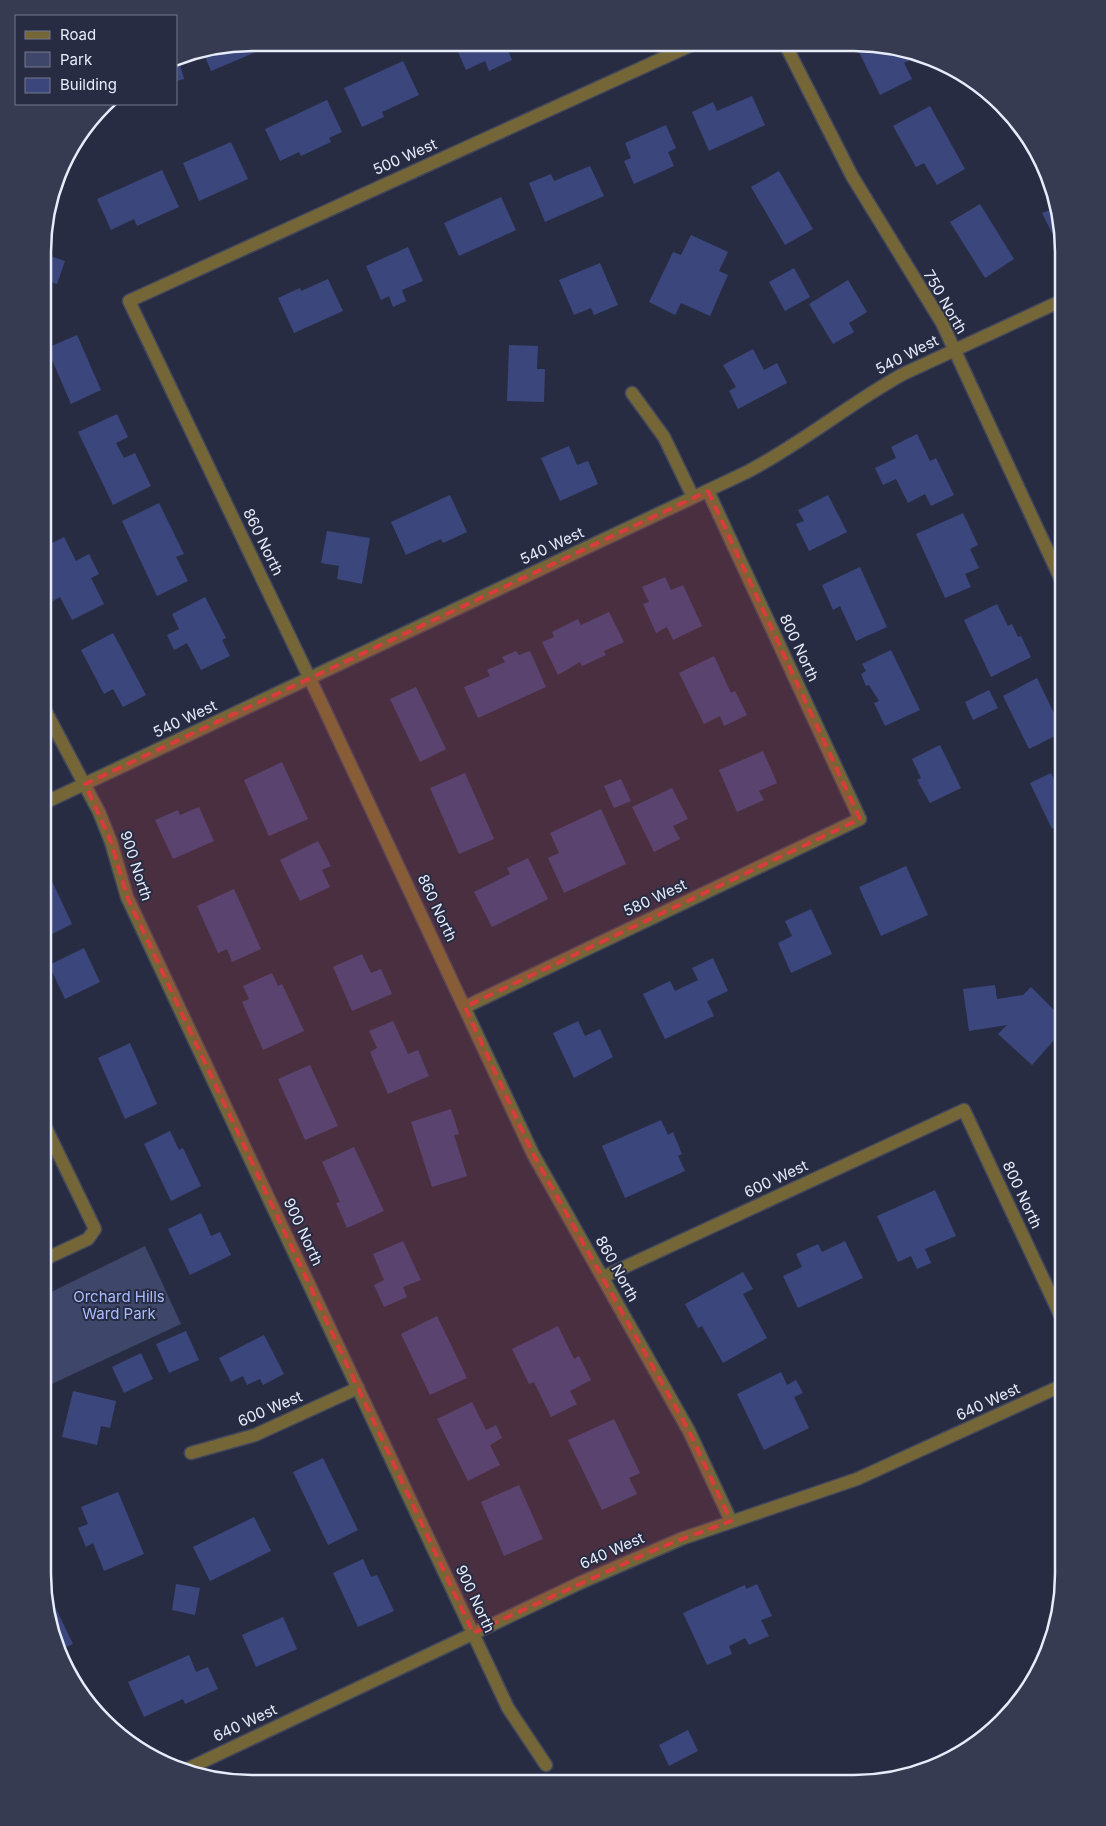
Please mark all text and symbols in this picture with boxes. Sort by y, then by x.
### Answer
legend [15,15,178,105]
text: Road [60,25,96,44]
text: Park [60,50,93,69]
text: Building [60,75,117,94]
street label: 500 West [370,134,440,179]
street label: 750 North [919,266,971,337]
street label: 540 West [872,331,941,378]
street label: 860 North [239,505,288,578]
street label: 540 West [517,523,587,569]
street label: 800 North [776,611,823,685]
street label: 540 West [150,696,220,742]
street label: 900 North [116,828,157,903]
street label: 860 North [414,871,461,945]
street label: 580 West [620,875,690,920]
street label: 600 West [741,1156,811,1202]
street label: 800 North [999,1158,1046,1232]
street label: 900 North [280,1195,327,1269]
street label: 860 North [592,1233,643,1305]
park label: Orchard Hills Ward Park [73,1287,165,1323]
street label: 640 West [953,1378,1023,1425]
street label: 600 West [235,1386,305,1431]
street label: 640 West [577,1528,647,1573]
street label: 900 North [452,1562,499,1636]
street label: 640 West [210,1699,280,1746]

